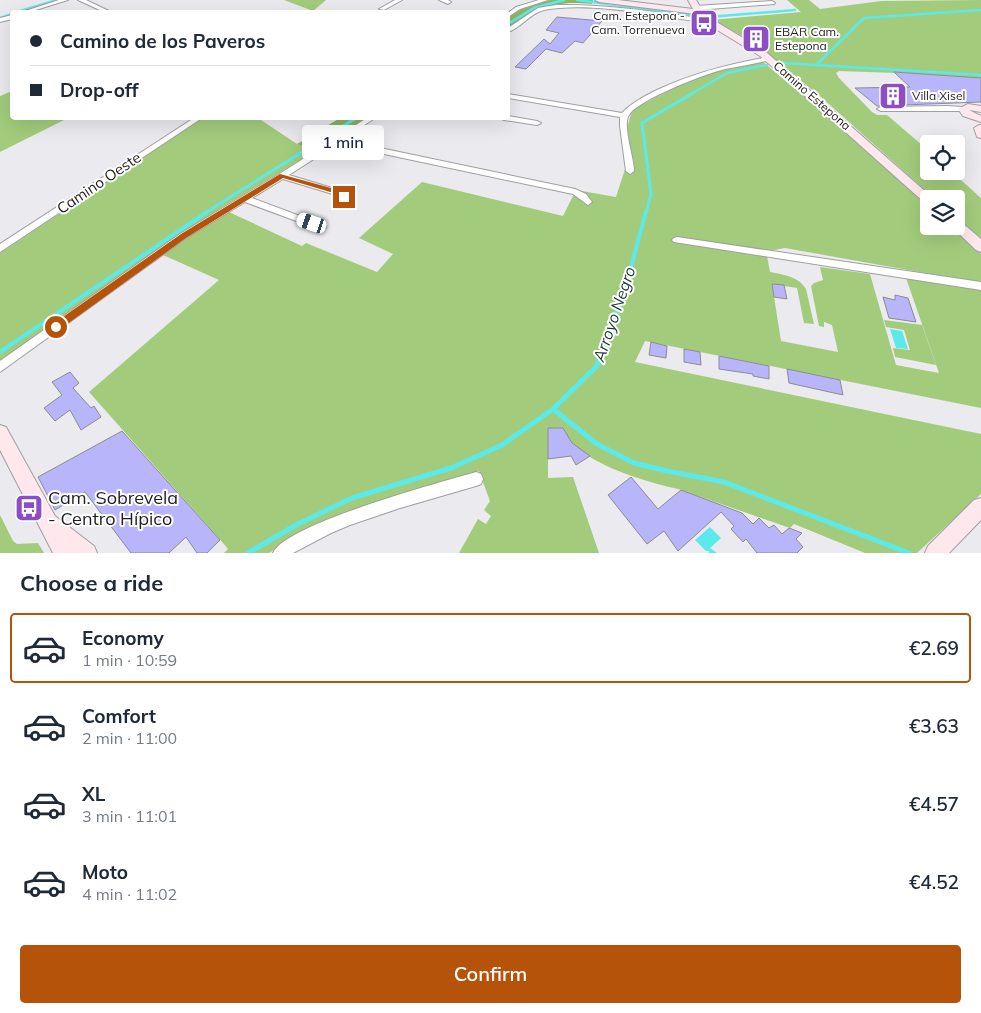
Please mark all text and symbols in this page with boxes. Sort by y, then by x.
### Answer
place label: Cam. Estepona - Cam. Torrenueva [591,8,685,37]
bus stop icon: Cam. Estepona - Cam. Torrenueva [689,8,719,38]
building icon: EBAR Cam. Estepona [741,24,771,54]
place label: EBAR Cam. Estepona [775,24,839,53]
text: Camino de los Paveros [60,29,265,53]
street label: Camino Estepona [771,58,854,133]
text: Drop-off [60,78,138,102]
building icon: Villa Xisel [878,81,908,111]
place label: Villa Xisel [912,88,965,103]
callout: 1 min [303,124,385,160]
text: 1 min [322,132,364,152]
map controls [920,135,965,235]
button: locate [920,135,965,180]
street label: Camino Oeste [53,147,144,218]
route end [333,186,355,208]
button: layers [920,190,965,235]
car [295,211,328,235]
water label: Arroyo Negro [588,264,640,365]
route start [45,316,67,338]
place label: Cam. Sobrevela - Centro Hípico [48,486,178,530]
bus stop icon: Cam. Sobrevela - Centro Hípico [14,493,44,523]
text: Choose a ride [20,569,163,597]
icon: car [22,626,67,671]
text: Economy [82,626,164,650]
text: €2.69 [909,636,959,660]
text: 1 min · 10:59 [82,650,177,670]
icon: car [22,704,67,749]
text: Comfort [82,704,156,728]
text: €3.63 [909,714,959,738]
text: 2 min · 11:00 [82,728,177,748]
icon: car [22,782,67,827]
text: XL [82,782,105,806]
text: €4.57 [909,792,959,816]
text: 3 min · 11:01 [82,806,177,826]
icon: car [22,860,67,905]
text: Moto [82,860,128,884]
text: €4.52 [909,870,959,894]
text: 4 min · 11:02 [82,884,177,904]
button: Confirm [20,945,961,1003]

